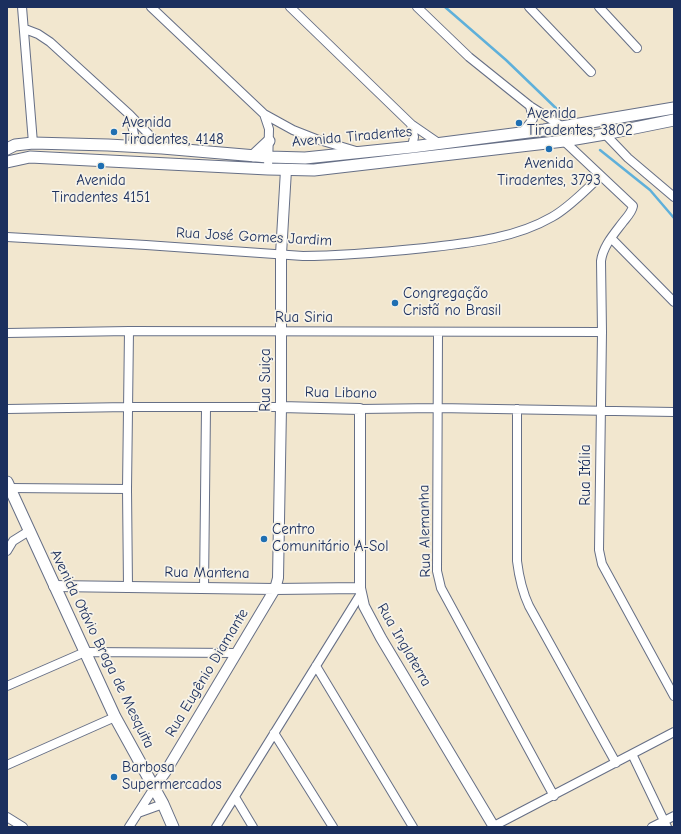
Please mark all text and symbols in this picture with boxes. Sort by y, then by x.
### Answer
place label: Avenida Tiradentes, 3802 [527,105,633,140]
place label: Avenida Tiradentes, 4148 [122,114,224,149]
marker: Avenida Tiradentes, 3802 [514,118,524,128]
street label: Avenida Tiradentes [291,123,413,151]
marker: Avenida Tiradentes, 4148 [109,127,119,137]
marker: Avenida Tiradentes, 3793 [544,144,554,154]
place label: Avenida Tiradentes, 3793 [497,155,601,190]
marker: Avenida Tiradentes 4151 [96,161,106,171]
place label: Avenida Tiradentes 4151 [52,172,150,207]
street label: Rua José Gomes Jardim [175,224,333,250]
place label: Congregação Cristã no Brasil [403,285,501,320]
marker: Congregação Cristã no Brasil [390,298,400,308]
street label: Rua Siria [275,309,333,327]
street label: Rua Suiça [257,348,275,412]
street label: Rua Libano [305,383,377,403]
street label: Rua Itália [577,444,595,506]
street label: Rua Alemanha [415,484,435,578]
place label: Centro Comunitário A-Sol [272,521,389,556]
marker: Centro Comunitário A-Sol [259,534,269,544]
street label: Avenida Otávio Braga de Mesquita [46,547,158,751]
street label: Rua Mantena [164,563,250,583]
street label: Rua Inglaterra [373,600,435,690]
street label: Rua Eugênio Diamante [162,606,252,740]
place label: Barbosa Supermercados [122,759,222,794]
marker: Barbosa Supermercados [109,772,119,782]

